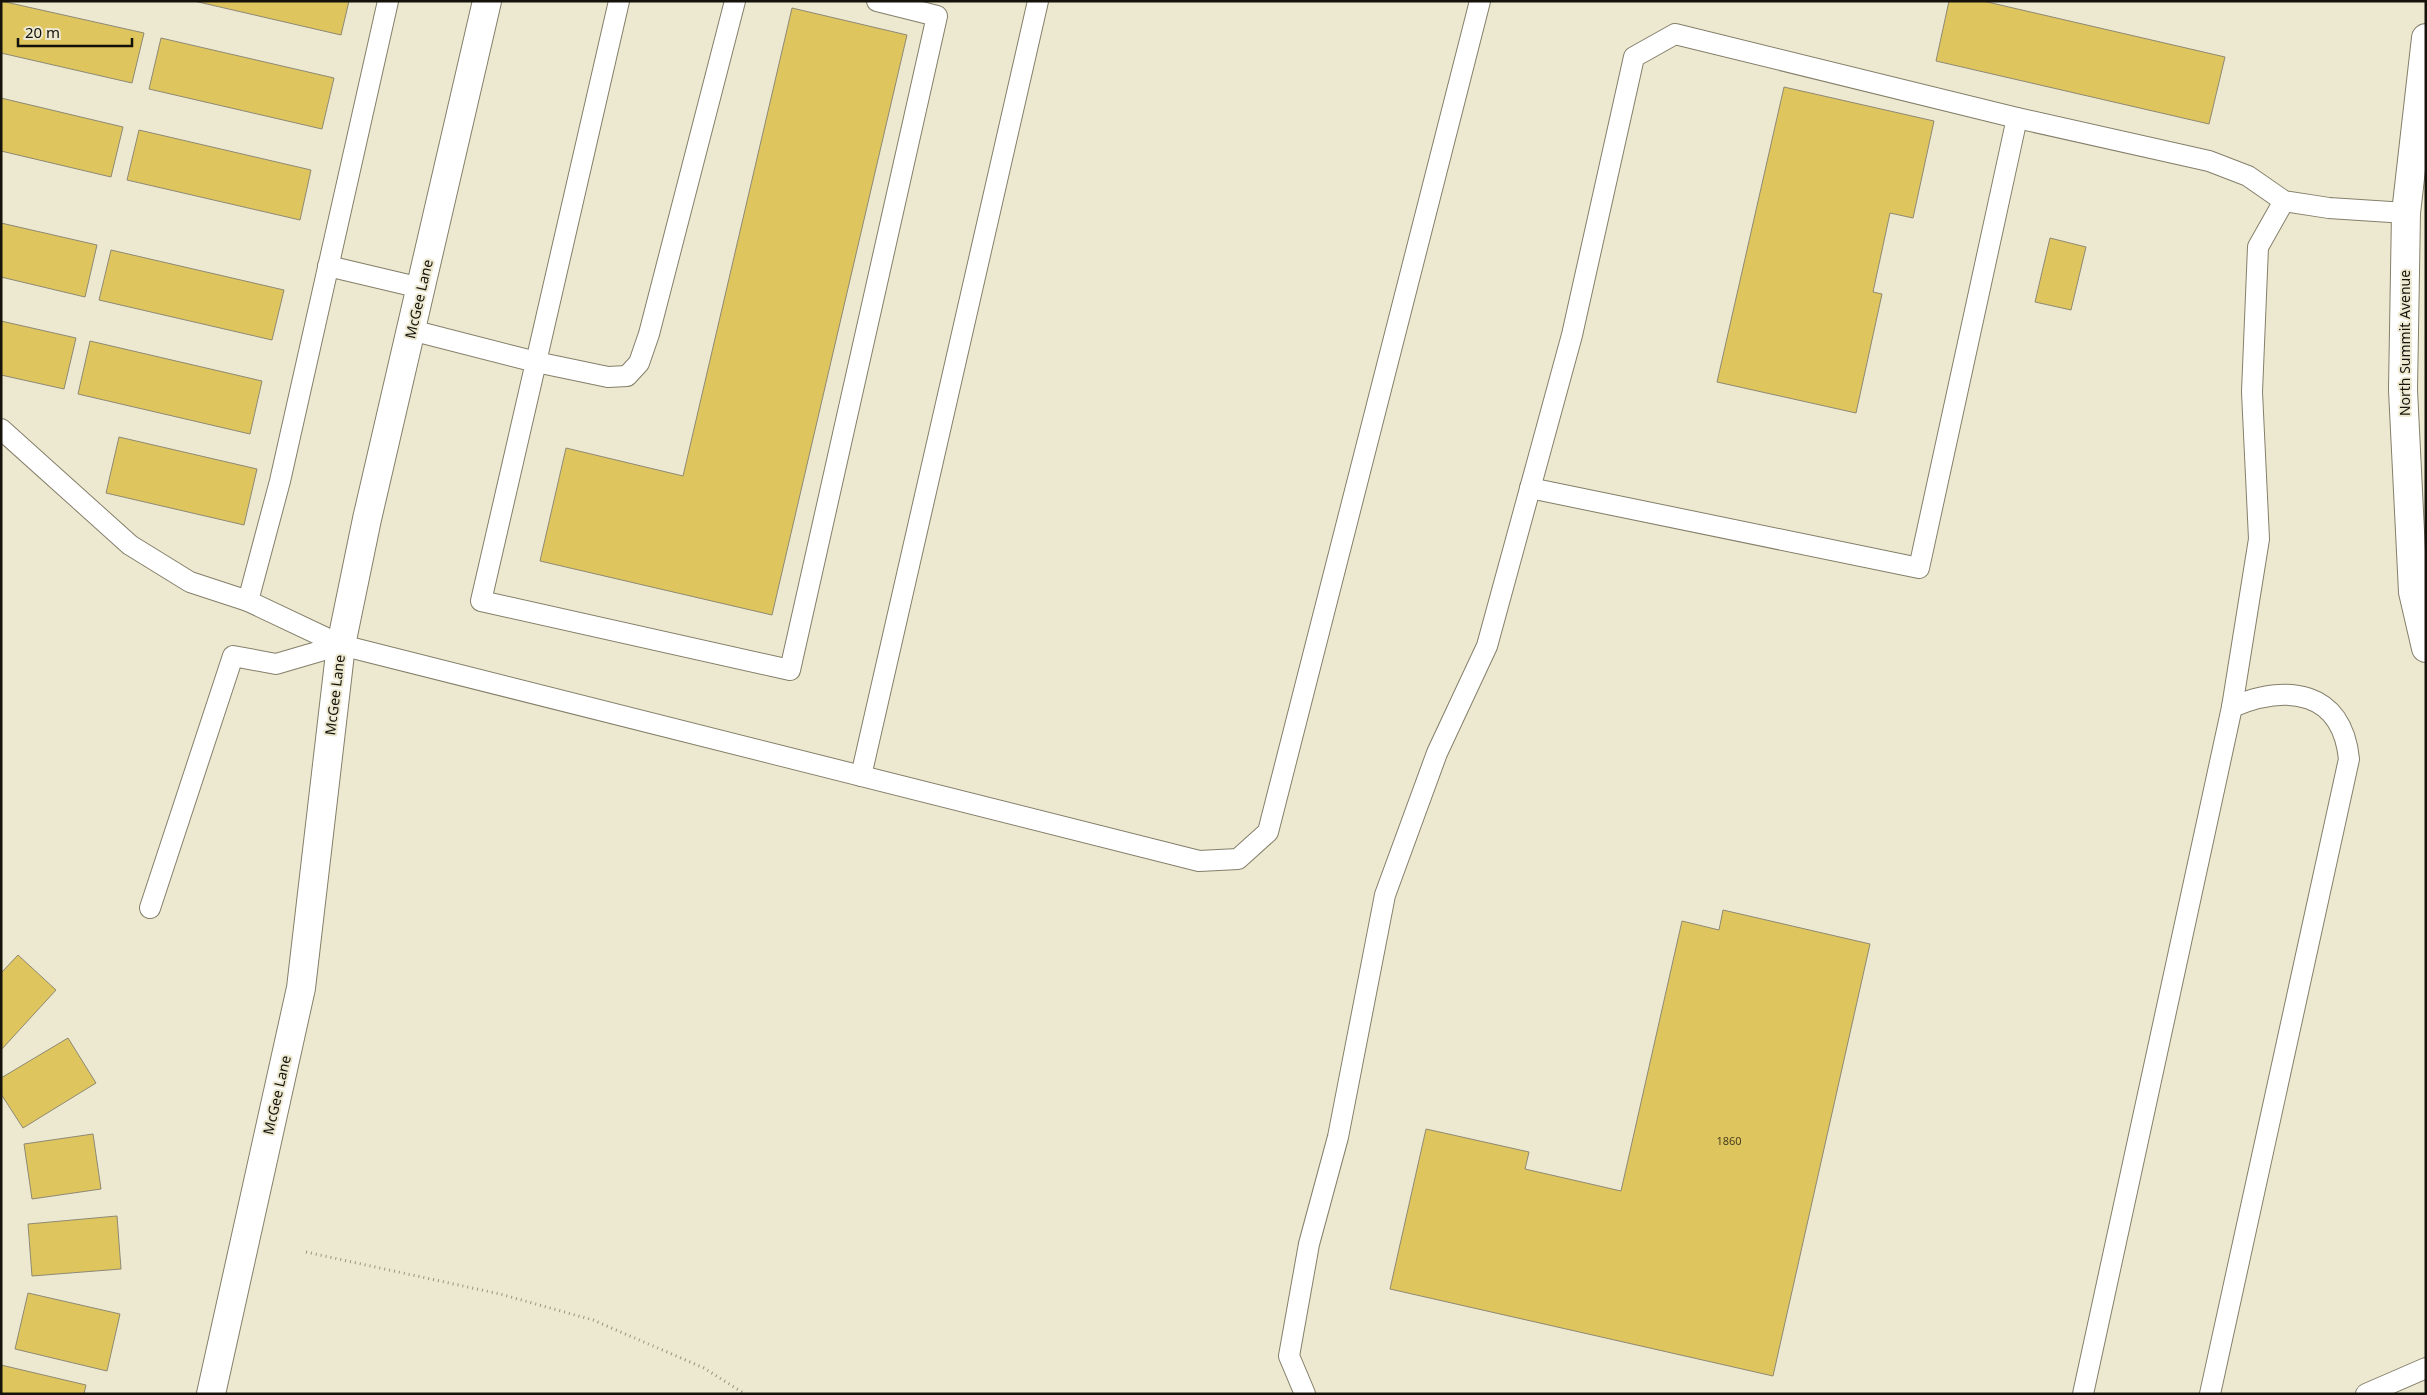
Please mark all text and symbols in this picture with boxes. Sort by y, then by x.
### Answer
scale bar [18,15,131,47]
text: 20 m [25,22,60,42]
street label: McGee Lane [400,257,437,340]
street label: North Summit Avenue [2395,270,2414,416]
street label: McGee Lane [320,654,349,736]
street label: McGee Lane [258,1053,295,1136]
house number: 1860 [1716,1133,1742,1148]

